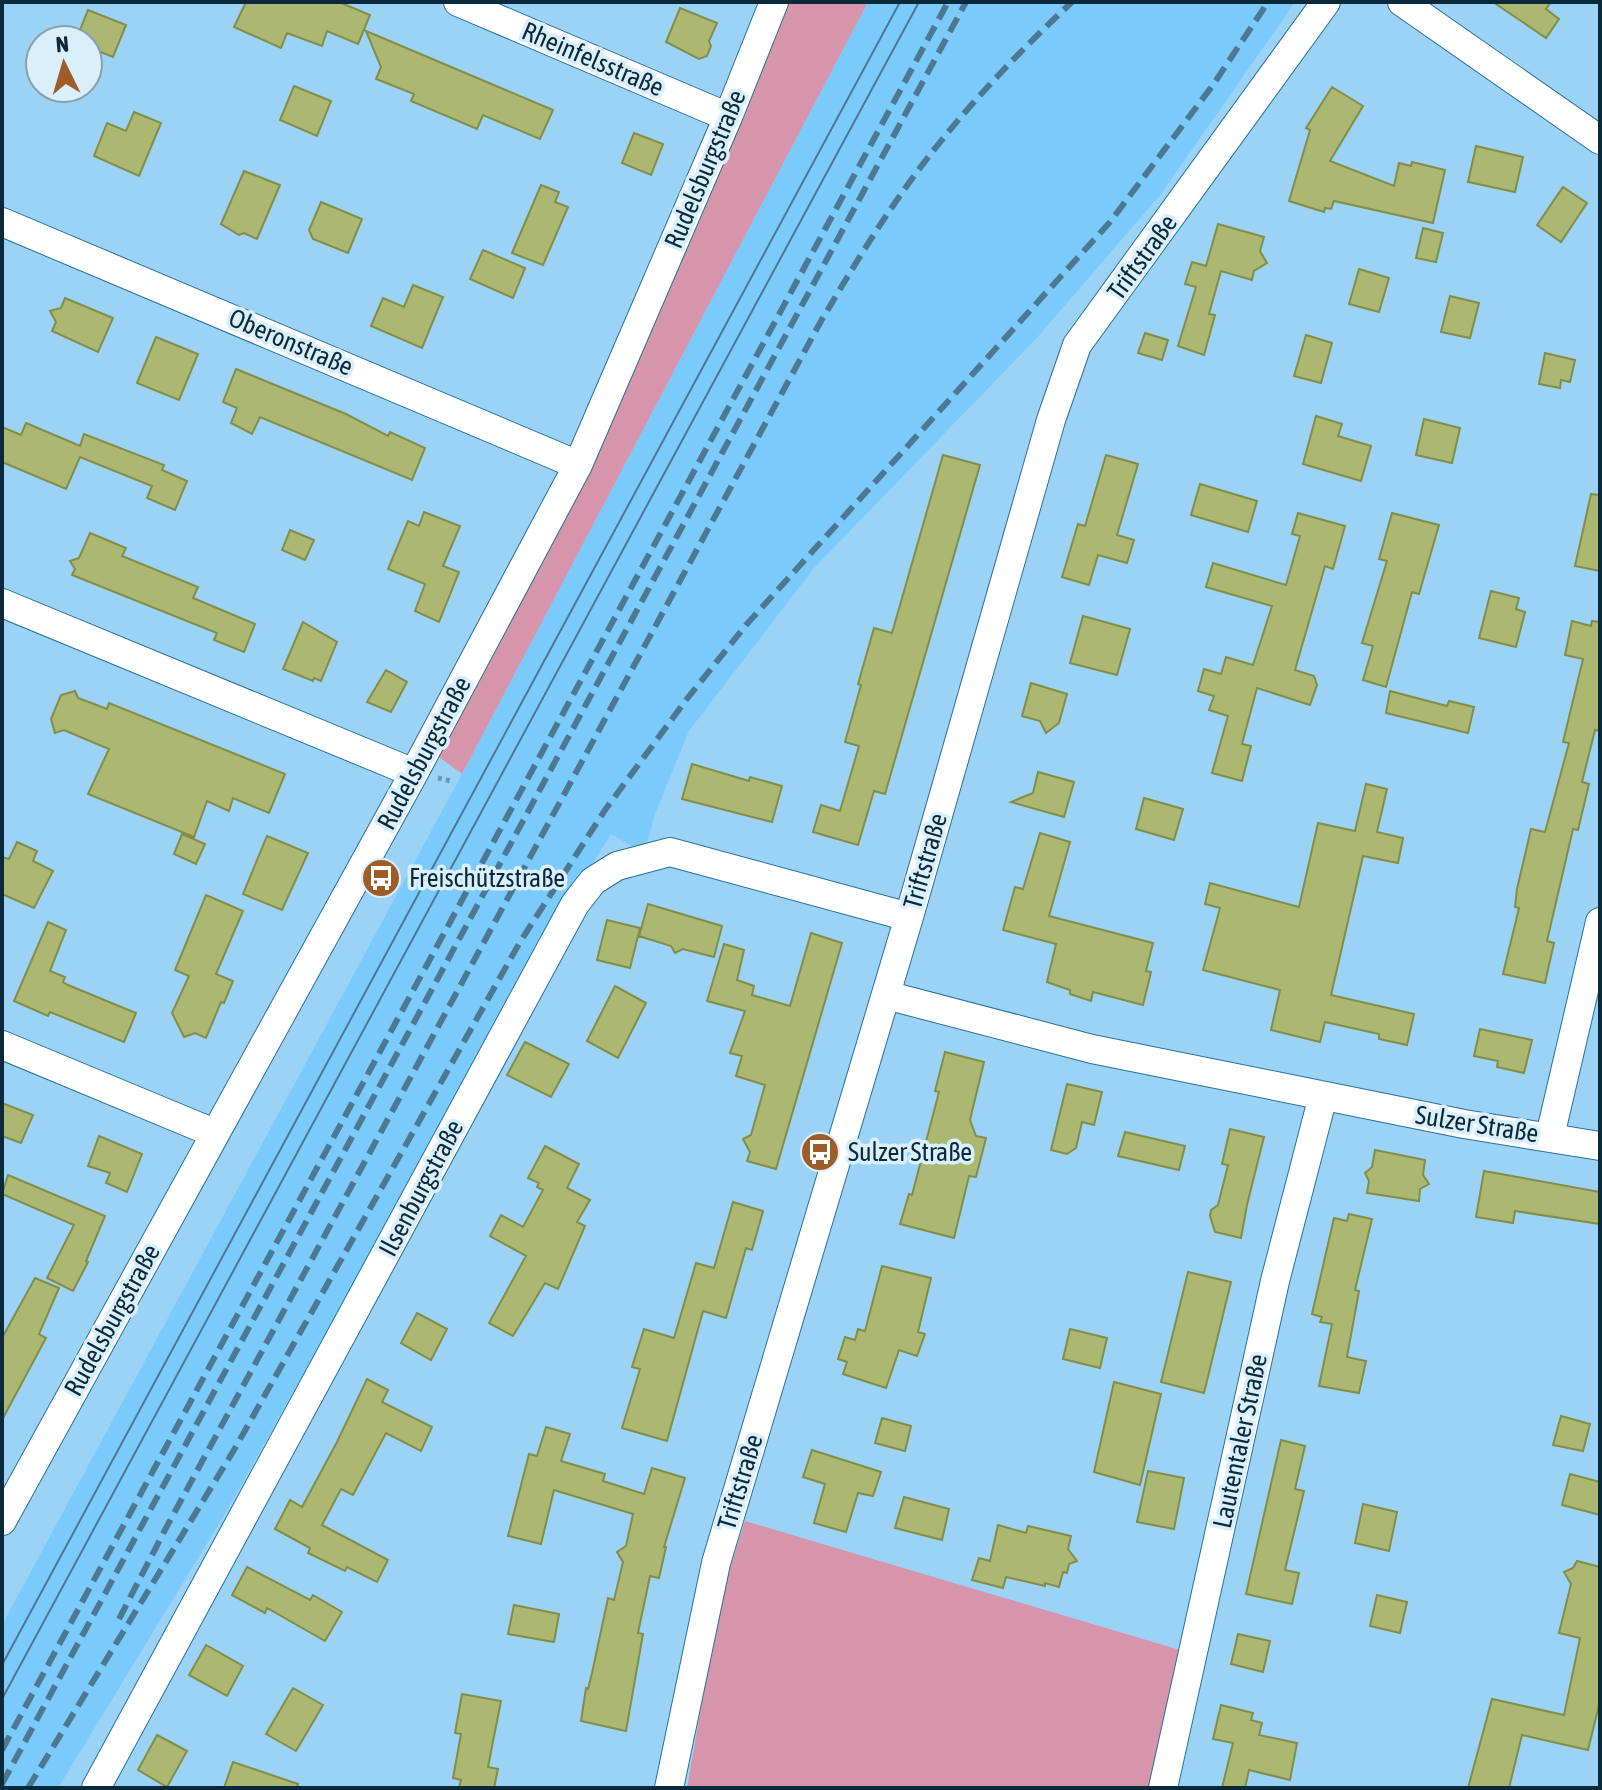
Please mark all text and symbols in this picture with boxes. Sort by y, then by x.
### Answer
street label: Rheinfelsstraße [518,16,668,102]
north arrow [24,24,104,104]
text: N [55,31,70,58]
street label: Rudelsburgstraße [658,86,752,252]
street label: Triftstraße [1101,208,1183,306]
street label: Oberonstraße [225,302,357,382]
street label: Rudelsburgstraße [371,672,477,834]
street label: Triftstraße [897,810,953,912]
bus stop icon: Freischützstraße [360,857,402,899]
place label: Freischützstraße [409,863,565,893]
street label: Sulzer Straße [1413,1099,1541,1149]
street label: Ilsenburgstraße [373,1115,469,1261]
bus stop icon: Sulzer Straße [799,1131,841,1173]
place label: Sulzer Straße [848,1137,972,1167]
street label: Rudelsburgstraße [58,1239,166,1401]
street label: Lautentaler Straße [1207,1351,1273,1531]
street label: Triftstraße [711,1431,769,1533]

